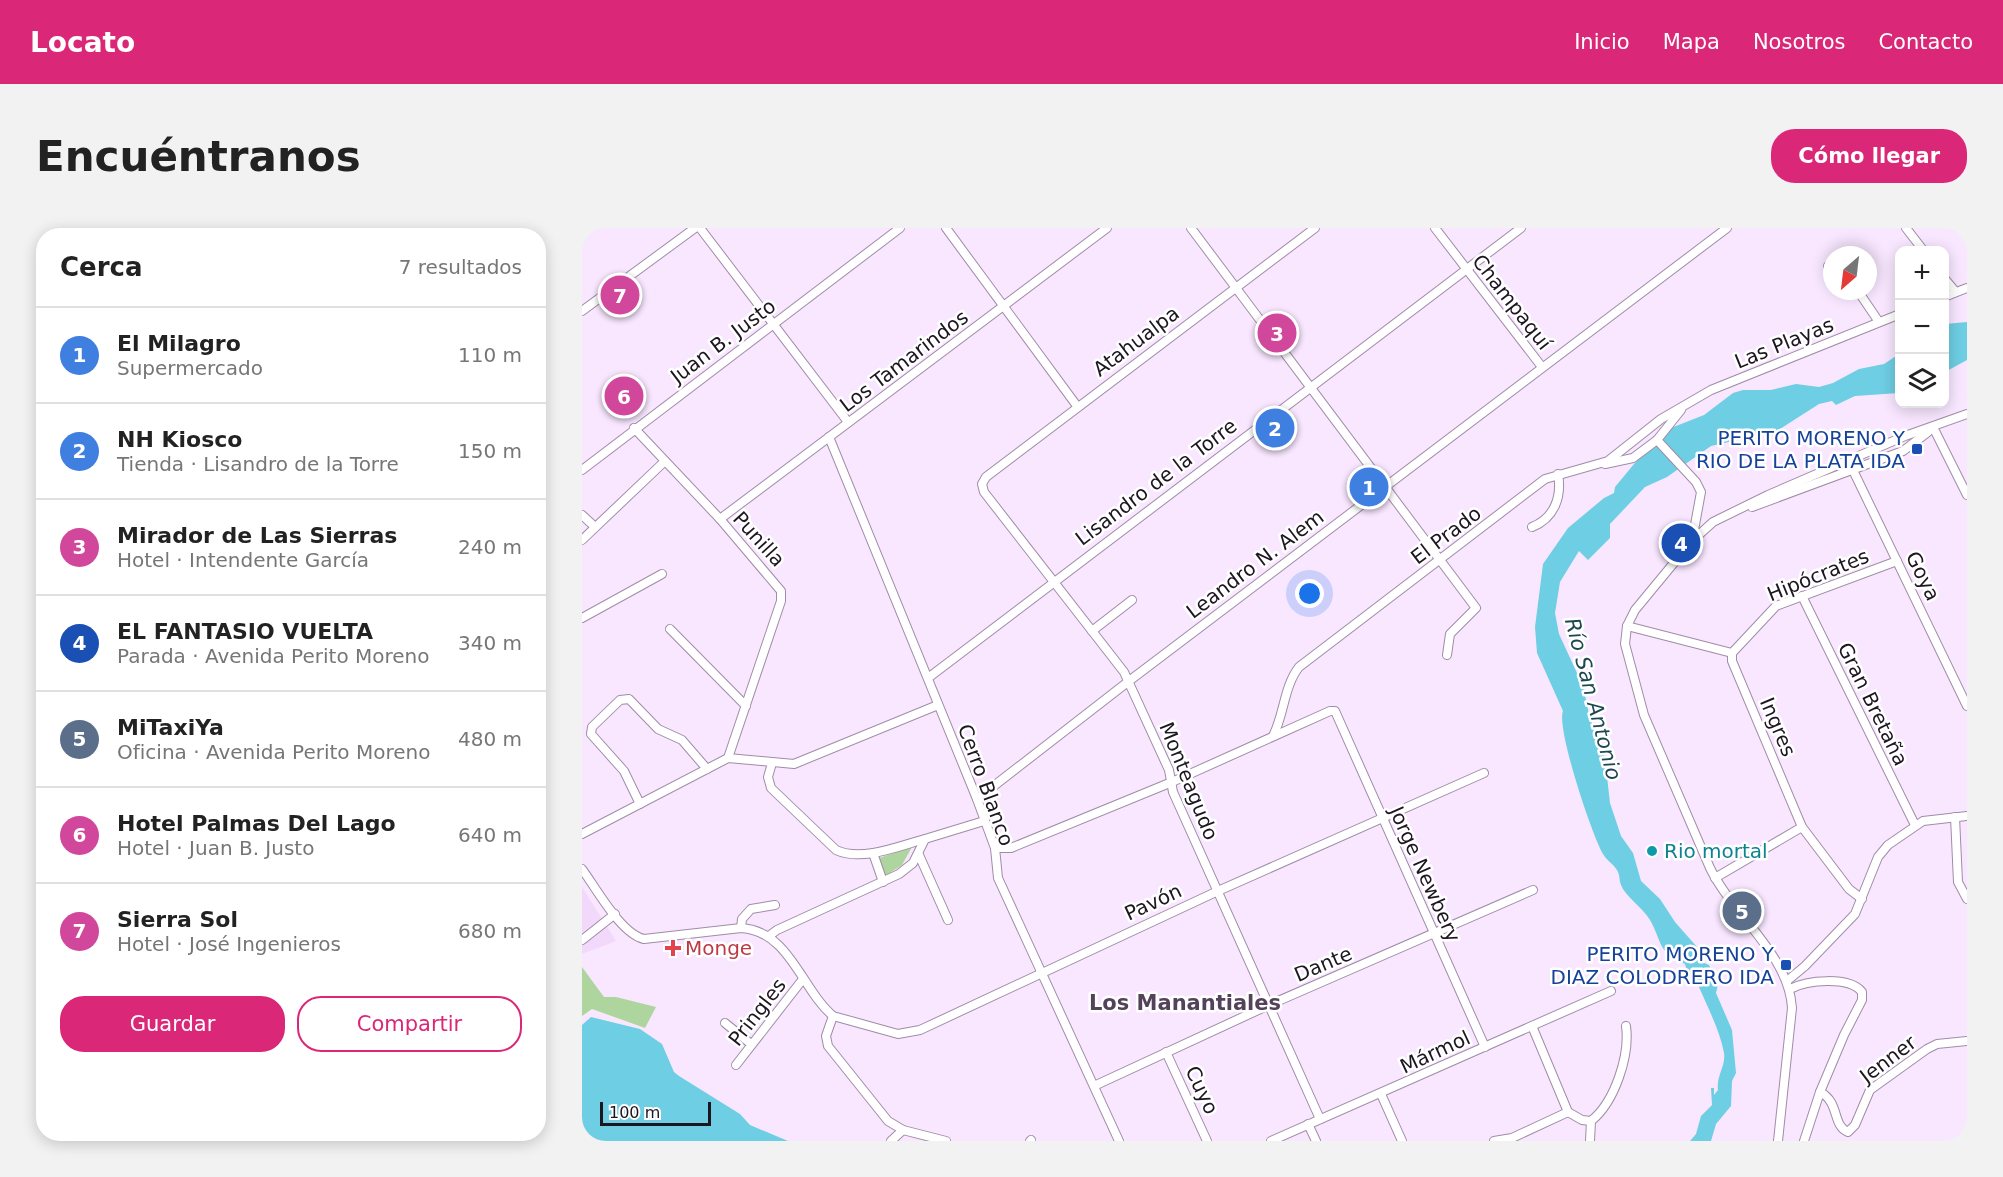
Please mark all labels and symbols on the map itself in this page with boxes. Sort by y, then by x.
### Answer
north arrow [1823,246,1877,300]
street label: Champaquí [1467,250,1558,356]
pin: 7 [600,272,639,318]
street label: Juan B. Justo [664,294,780,390]
street label: Atahualpa [1088,301,1184,381]
street label: Los Tamarindos [835,305,973,417]
pin: 3 [1258,310,1296,356]
street label: Las Playas [1731,312,1837,374]
pin: 6 [604,374,644,418]
pin: 2 [1256,406,1294,450]
street label: Lisandro de la Torre [1071,414,1241,550]
place label: PERITO MORENO Y RIO DE LA PLATA IDA [1696,426,1906,473]
marker: PERITO MORENO Y RIO DE LA PLATA IDA [1910,442,1924,456]
pin: 1 [1350,464,1388,510]
street label: El Prado [1406,501,1486,569]
street label: Leandro N. Alem [1182,505,1328,623]
street label: Punilla [728,506,790,572]
pin: 4 [1662,520,1700,566]
street label: Hipócrates [1764,544,1872,606]
street label: Goya [1901,547,1945,605]
your location [1295,579,1324,608]
water label: Río San Antonio [1560,615,1626,783]
street label: Gran Bretaña [1833,639,1913,769]
street label: Ingres [1755,694,1801,760]
street label: Monteagudo [1154,719,1224,843]
street label: Cerro Blanco [953,721,1019,849]
street label: Jorge Newbery [1384,801,1466,946]
place label: Rio mortal [1664,839,1768,863]
marker: Rio mortal [1645,844,1659,858]
street label: Pavón [1121,878,1185,926]
pin: 5 [1722,888,1762,934]
place label: Monge [685,936,752,960]
marker: Monge [666,941,680,955]
street label: Dante [1290,941,1356,987]
place label: PERITO MORENO Y DIAZ COLODRERO IDA [1551,942,1775,989]
marker: PERITO MORENO Y DIAZ COLODRERO IDA [1779,958,1793,972]
street label: Pringles [723,973,791,1051]
district label: Los Manantiales [1089,991,1281,1015]
street label: Mármol [1396,1025,1474,1079]
street label: Jenner [1854,1030,1921,1089]
street label: Cuyo [1180,1062,1224,1118]
scale bar [600,1099,711,1126]

